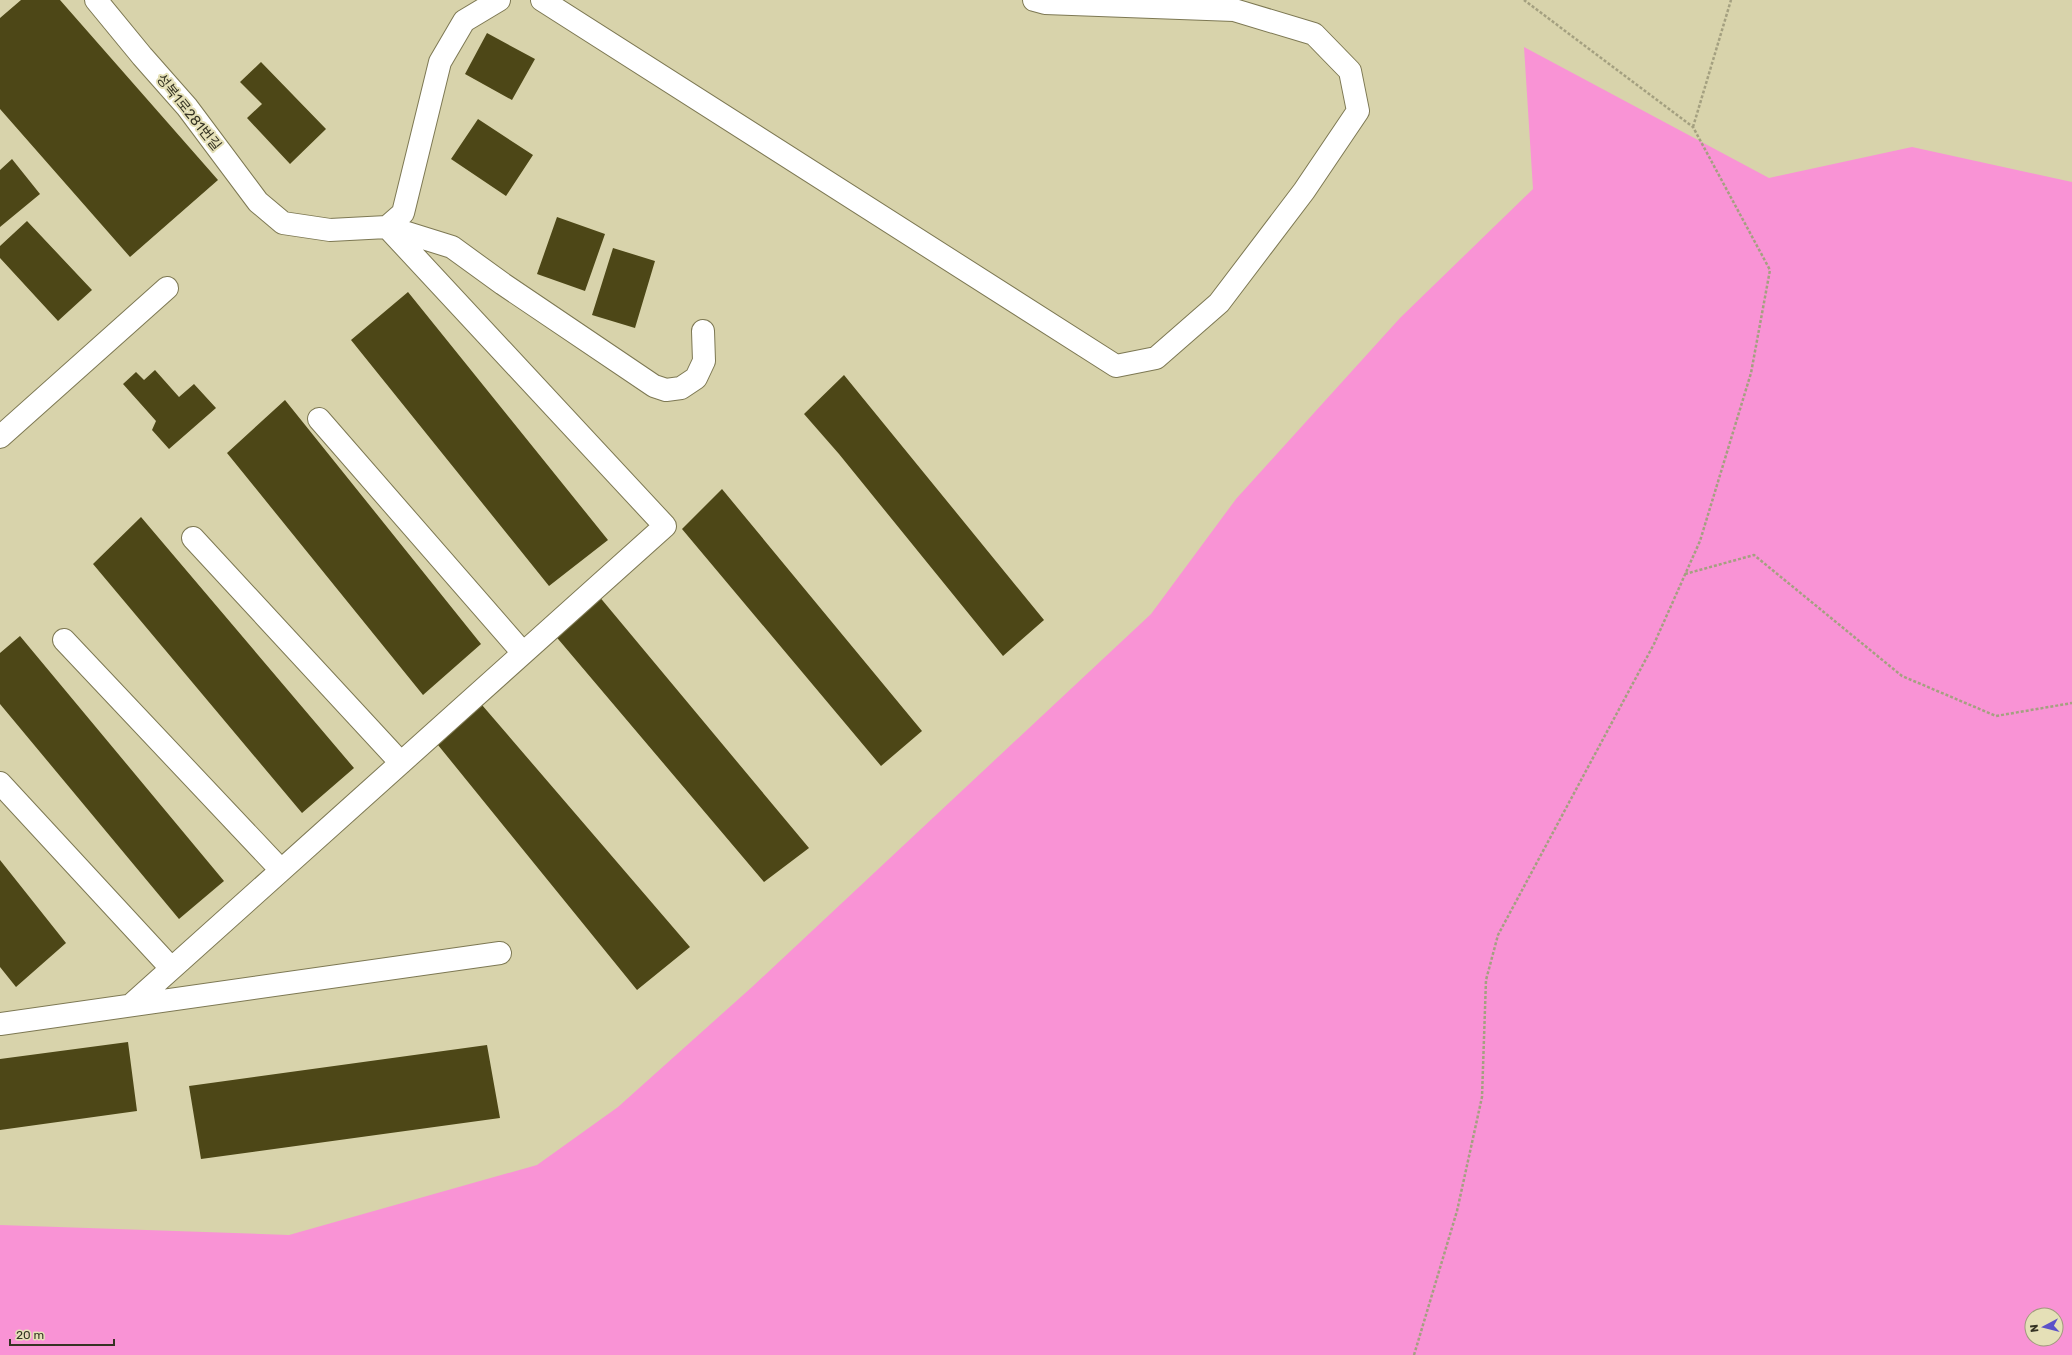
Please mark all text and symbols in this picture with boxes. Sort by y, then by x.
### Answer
street label: 성복1로281번길 [153,71,225,154]
north arrow [2024,1307,2064,1347]
scale bar [10,1321,114,1347]
text: N [2028,1323,2042,1333]
text: 20 m [16,1328,44,1342]

